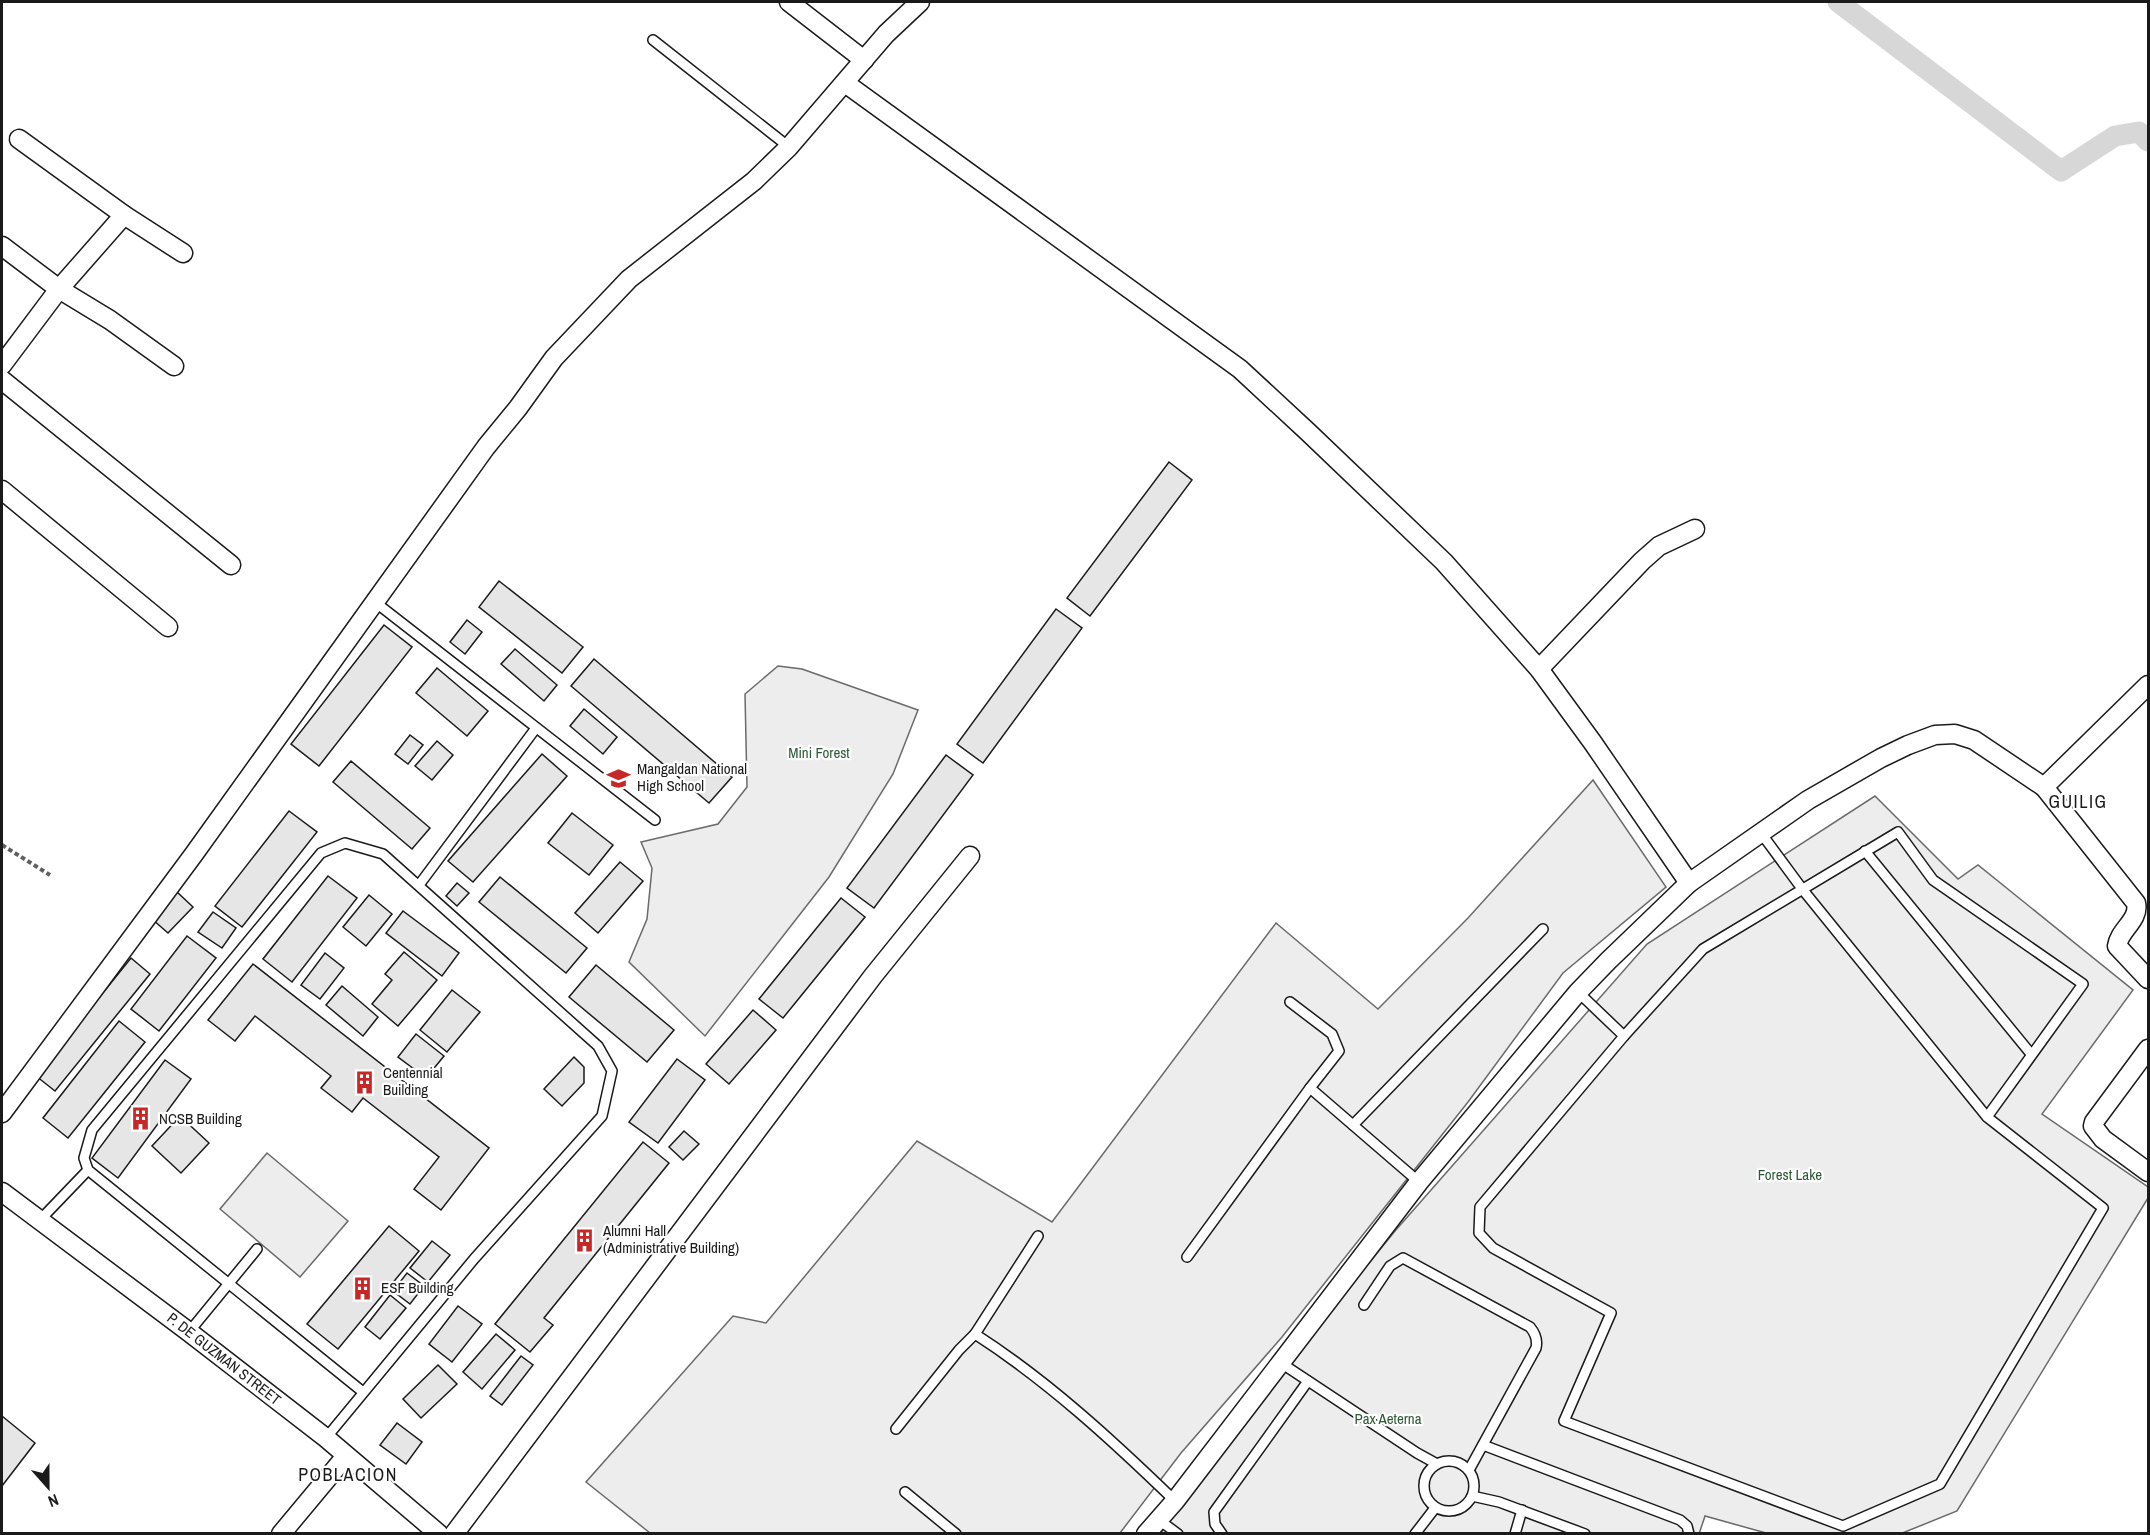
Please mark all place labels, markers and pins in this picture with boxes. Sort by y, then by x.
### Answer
place label: Mangaldan National High School [637,758,747,796]
school or university icon: Mangaldan National High School [606,765,632,791]
place label: Centennial Building [383,1062,443,1100]
building icon: Centennial Building [352,1069,378,1095]
building icon: NCSB Building [128,1106,154,1132]
place label: NCSB Building [159,1108,242,1129]
place label: Alumni Hall (Administrative Building) [602,1220,739,1258]
building icon: Alumni Hall (Administrative Building) [572,1227,598,1253]
building icon: ESF Building [350,1275,376,1301]
place label: ESF Building [381,1277,454,1298]

